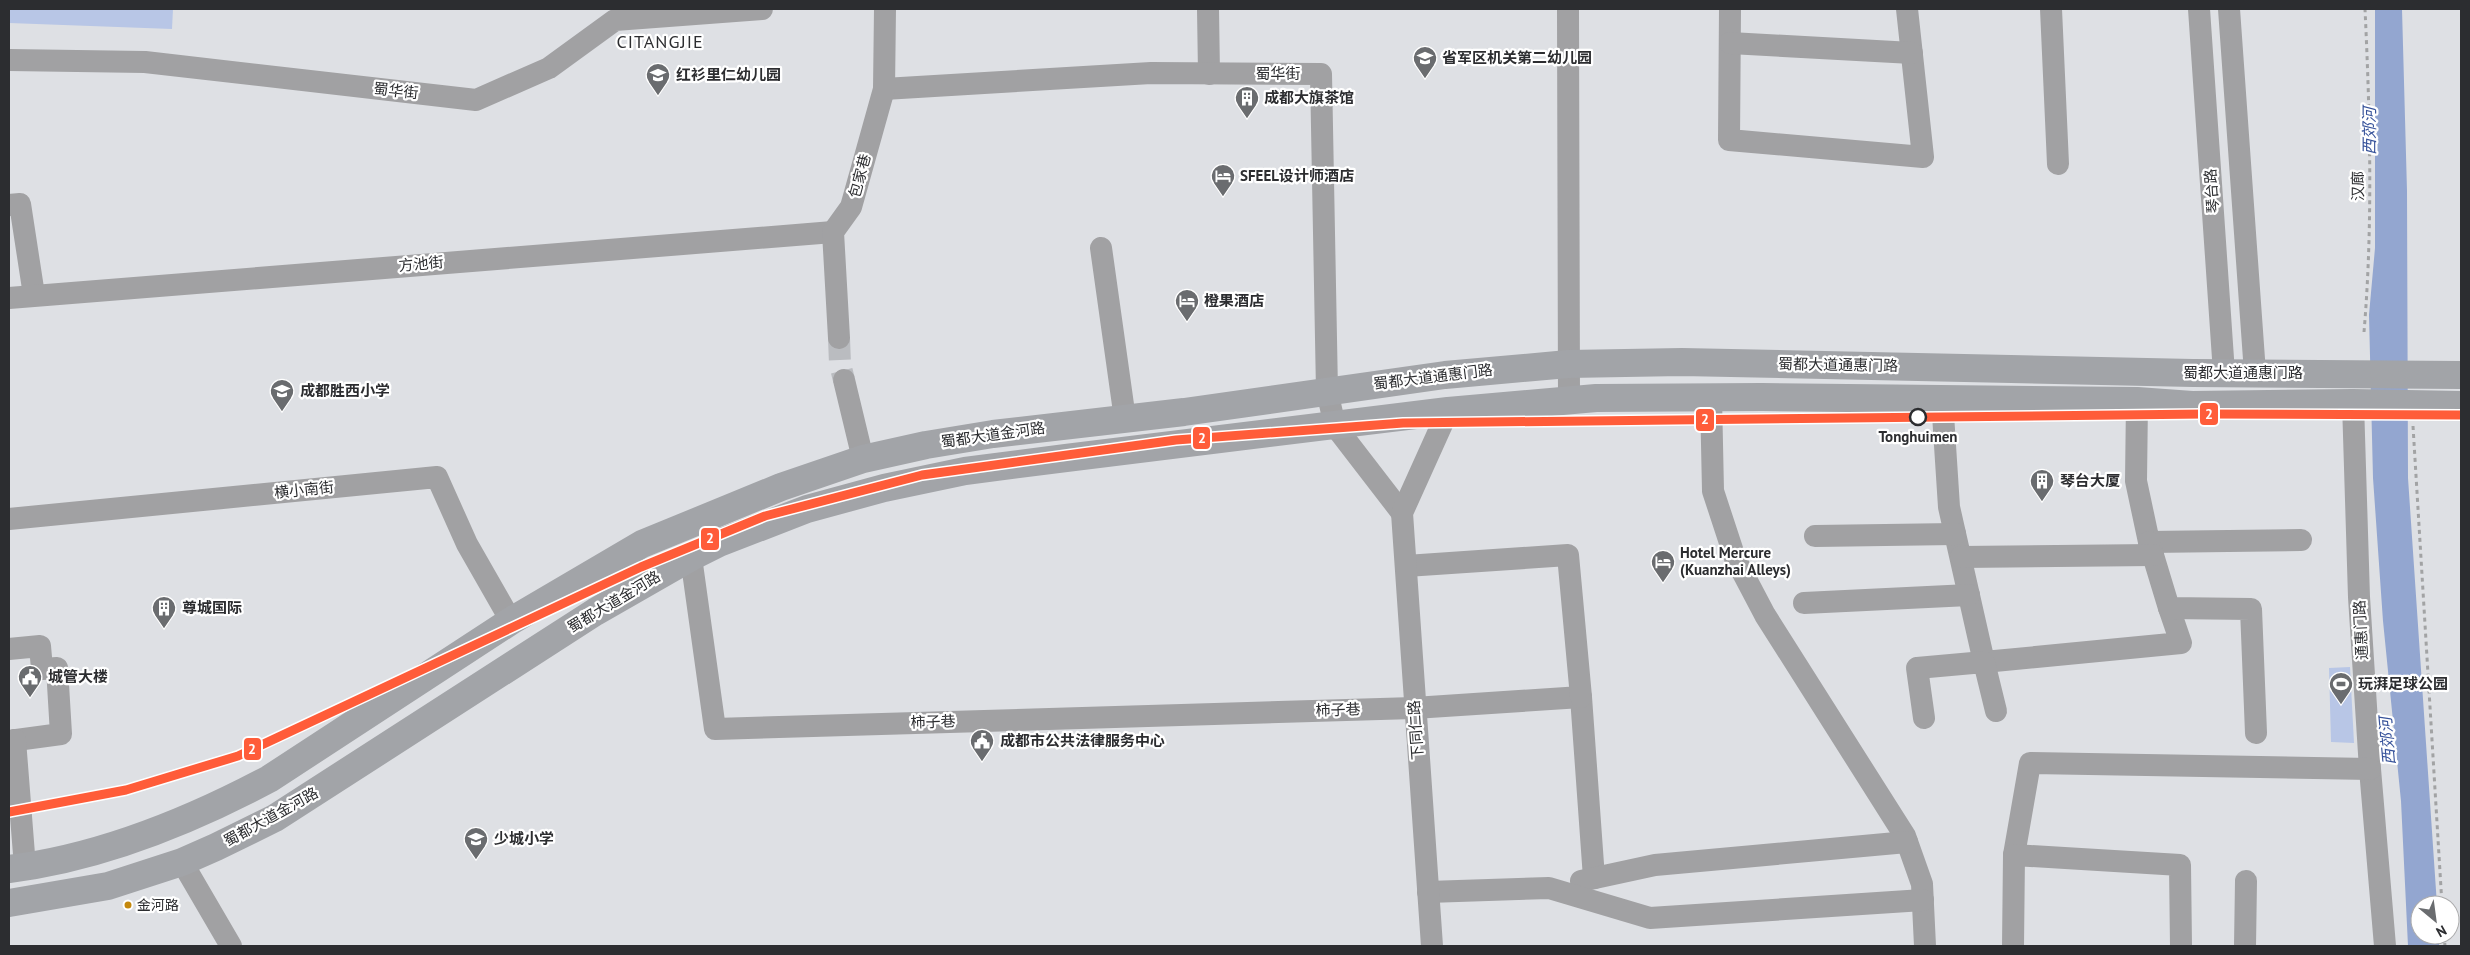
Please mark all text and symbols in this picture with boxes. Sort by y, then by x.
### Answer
district label: CITANGJIE [616,30,704,53]
school or university icon: 省军区机关第二幼儿园 [1412,45,1438,79]
place label: 省军区机关第二幼儿园 [1442,48,1592,67]
school or university icon: 红衫里仁幼儿园 [645,62,671,96]
street label: 蜀华街 [1255,64,1301,83]
place label: 红衫里仁幼儿园 [676,65,781,84]
street label: 蜀华街 [373,79,419,102]
building icon: 成都大旗茶馆 [1234,85,1260,119]
place label: 成都大旗茶馆 [1264,88,1354,107]
water label: 西郊河 [2359,104,2379,155]
street label: 包家巷 [845,152,875,200]
hotel icon: SFEEL设计师酒店 [1210,163,1236,197]
place label: SFEEL设计师酒店 [1240,166,1354,185]
street label: 琴台路 [2200,168,2223,214]
street label: 汉廊 [2348,171,2367,201]
street label: 方池街 [398,252,444,275]
hotel icon: 橙果酒店 [1174,288,1200,322]
place label: 橙果酒店 [1204,291,1264,310]
street label: 蜀都大道通惠门路 [1778,354,1898,375]
street label: 蜀都大道通惠门路 [1372,360,1494,393]
street label: 蜀都大道通惠门路 [2183,363,2303,382]
school or university icon: 成都胜西小学 [269,378,295,412]
place label: 成都胜西小学 [300,381,390,400]
line badge: 2 [2199,402,2219,426]
text: 2 [2205,405,2213,423]
line badge: 2 [1695,408,1715,432]
marker: Tonghuimen [1909,408,1927,426]
text: 2 [1701,410,1709,428]
street label: 蜀都大道金河路 [940,418,1046,451]
line badge: 2 [1192,426,1211,450]
place label: Tonghuimen [1878,427,1958,446]
text: 2 [1198,429,1206,447]
building icon: 琴台大厦 [2029,468,2055,502]
place label: 琴台大厦 [2060,471,2120,490]
street label: 横小南街 [273,477,335,502]
line badge: 2 [700,527,720,551]
text: 2 [706,529,714,547]
place label: Hotel Mercure (Kuanzhai Alleys) [1680,543,1791,579]
hotel icon: Hotel Mercure (Kuanzhai Alleys) [1650,549,1676,583]
street label: 蜀都大道金河路 [564,566,664,637]
building icon: 尊城国际 [151,595,177,629]
place label: 尊城国际 [182,598,242,617]
street label: 通惠门路 [2349,600,2372,660]
public building icon: 城管大楼 [17,664,43,698]
place label: 城管大楼 [48,667,108,686]
sports icon: 玩湃足球公园 [2328,671,2354,705]
place label: 玩湃足球公园 [2358,674,2448,693]
street label: 柿子巷 [1315,699,1361,720]
street label: 下同仁路 [1404,699,1427,761]
street label: 柿子巷 [910,711,956,732]
water label: 西郊河 [2375,713,2399,766]
public building icon: 成都市公共法律服务中心 [969,728,995,762]
place label: 成都市公共法律服务中心 [1000,731,1165,750]
line badge: 2 [243,737,262,761]
text: 2 [248,740,256,758]
street label: 蜀都大道金河路 [220,783,321,850]
school or university icon: 少城小学 [463,826,489,860]
place label: 少城小学 [494,829,554,848]
north arrow [2410,895,2460,945]
place label: 金河路 [137,896,179,914]
marker: 金河路 [123,900,133,910]
text: N [2433,921,2450,941]

